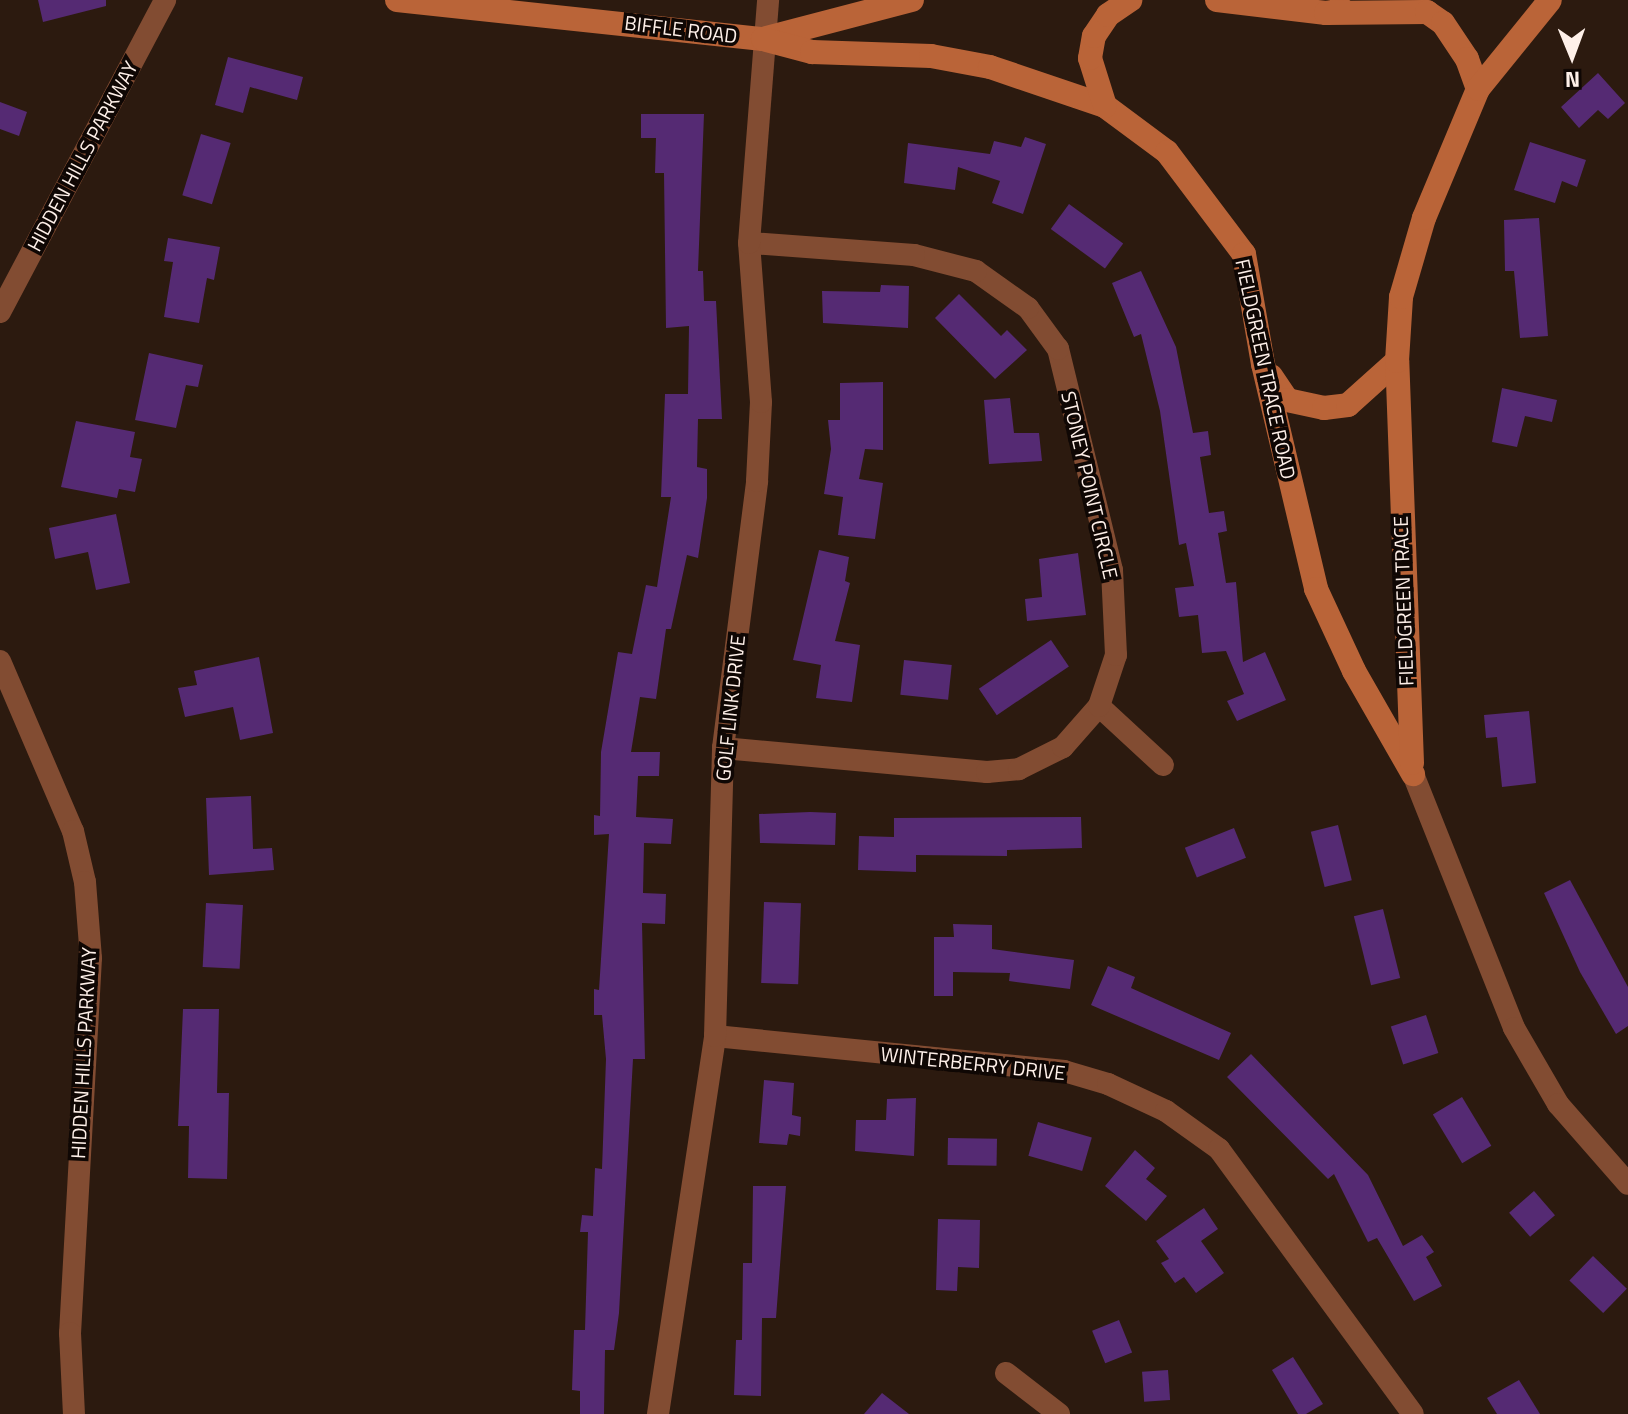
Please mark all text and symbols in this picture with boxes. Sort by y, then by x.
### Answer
street label: BIFFLE ROAD [623,10,739,48]
north arrow [1532,16,1612,96]
street label: HIDDEN HILLS PARKWAY [22,57,142,255]
text: N [1564,63,1580,97]
street label: FIELDGREEN TRACE ROAD [1231,257,1301,481]
street label: STONEY POINT CIRCLE [1057,389,1123,581]
street label: FIELDGREEN TRACE [1388,516,1418,686]
street label: GOLF LINK DRIVE [710,634,750,782]
street label: HIDDEN HILLS PARKWAY [65,947,101,1159]
street label: WINTERBERRY DRIVE [879,1041,1067,1085]

